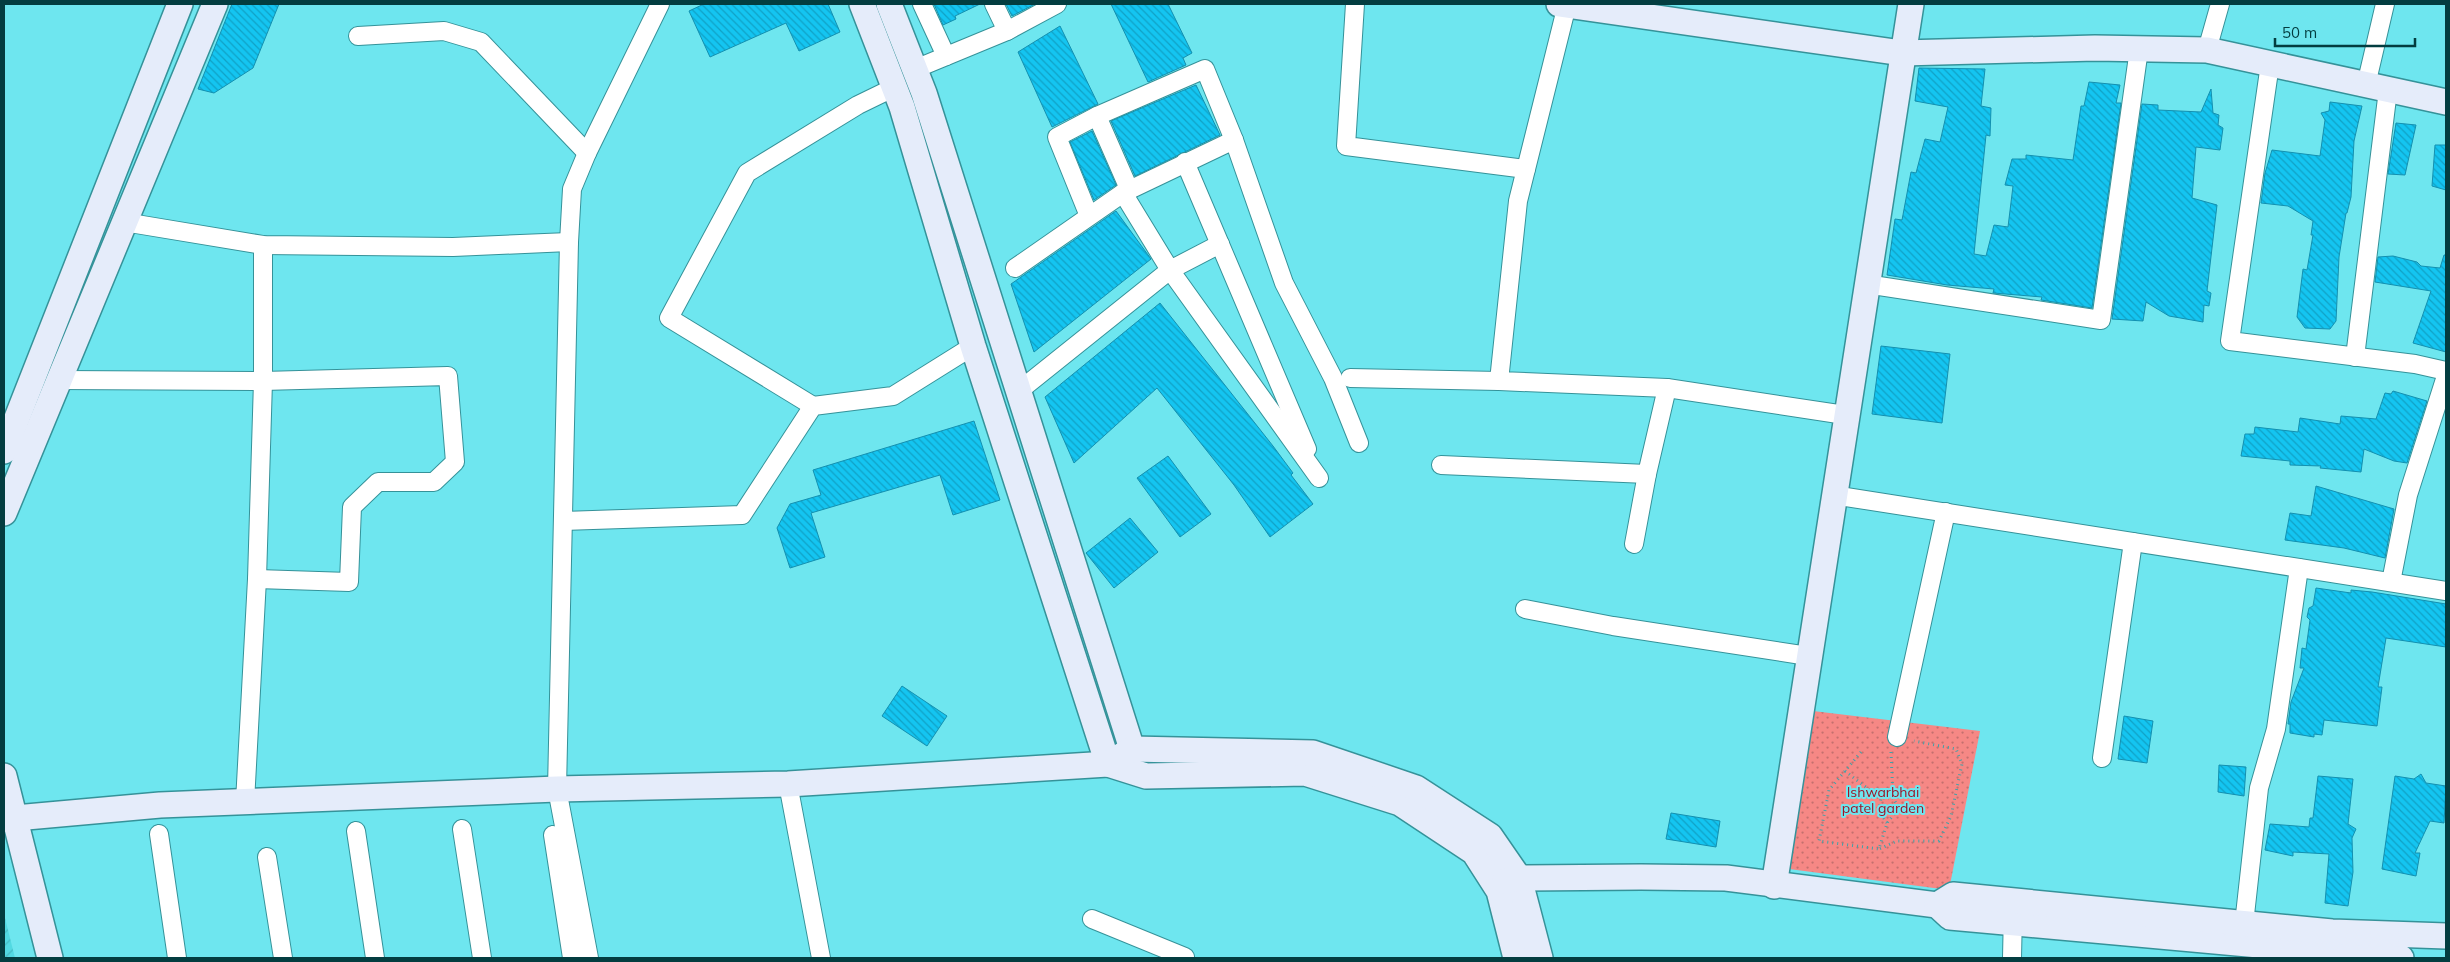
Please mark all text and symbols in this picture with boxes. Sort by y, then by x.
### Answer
scale bar [2275,15,2415,47]
text: 50 m [2282,23,2317,42]
park label: Ishwarbhai patel garden [1842,783,1924,817]

